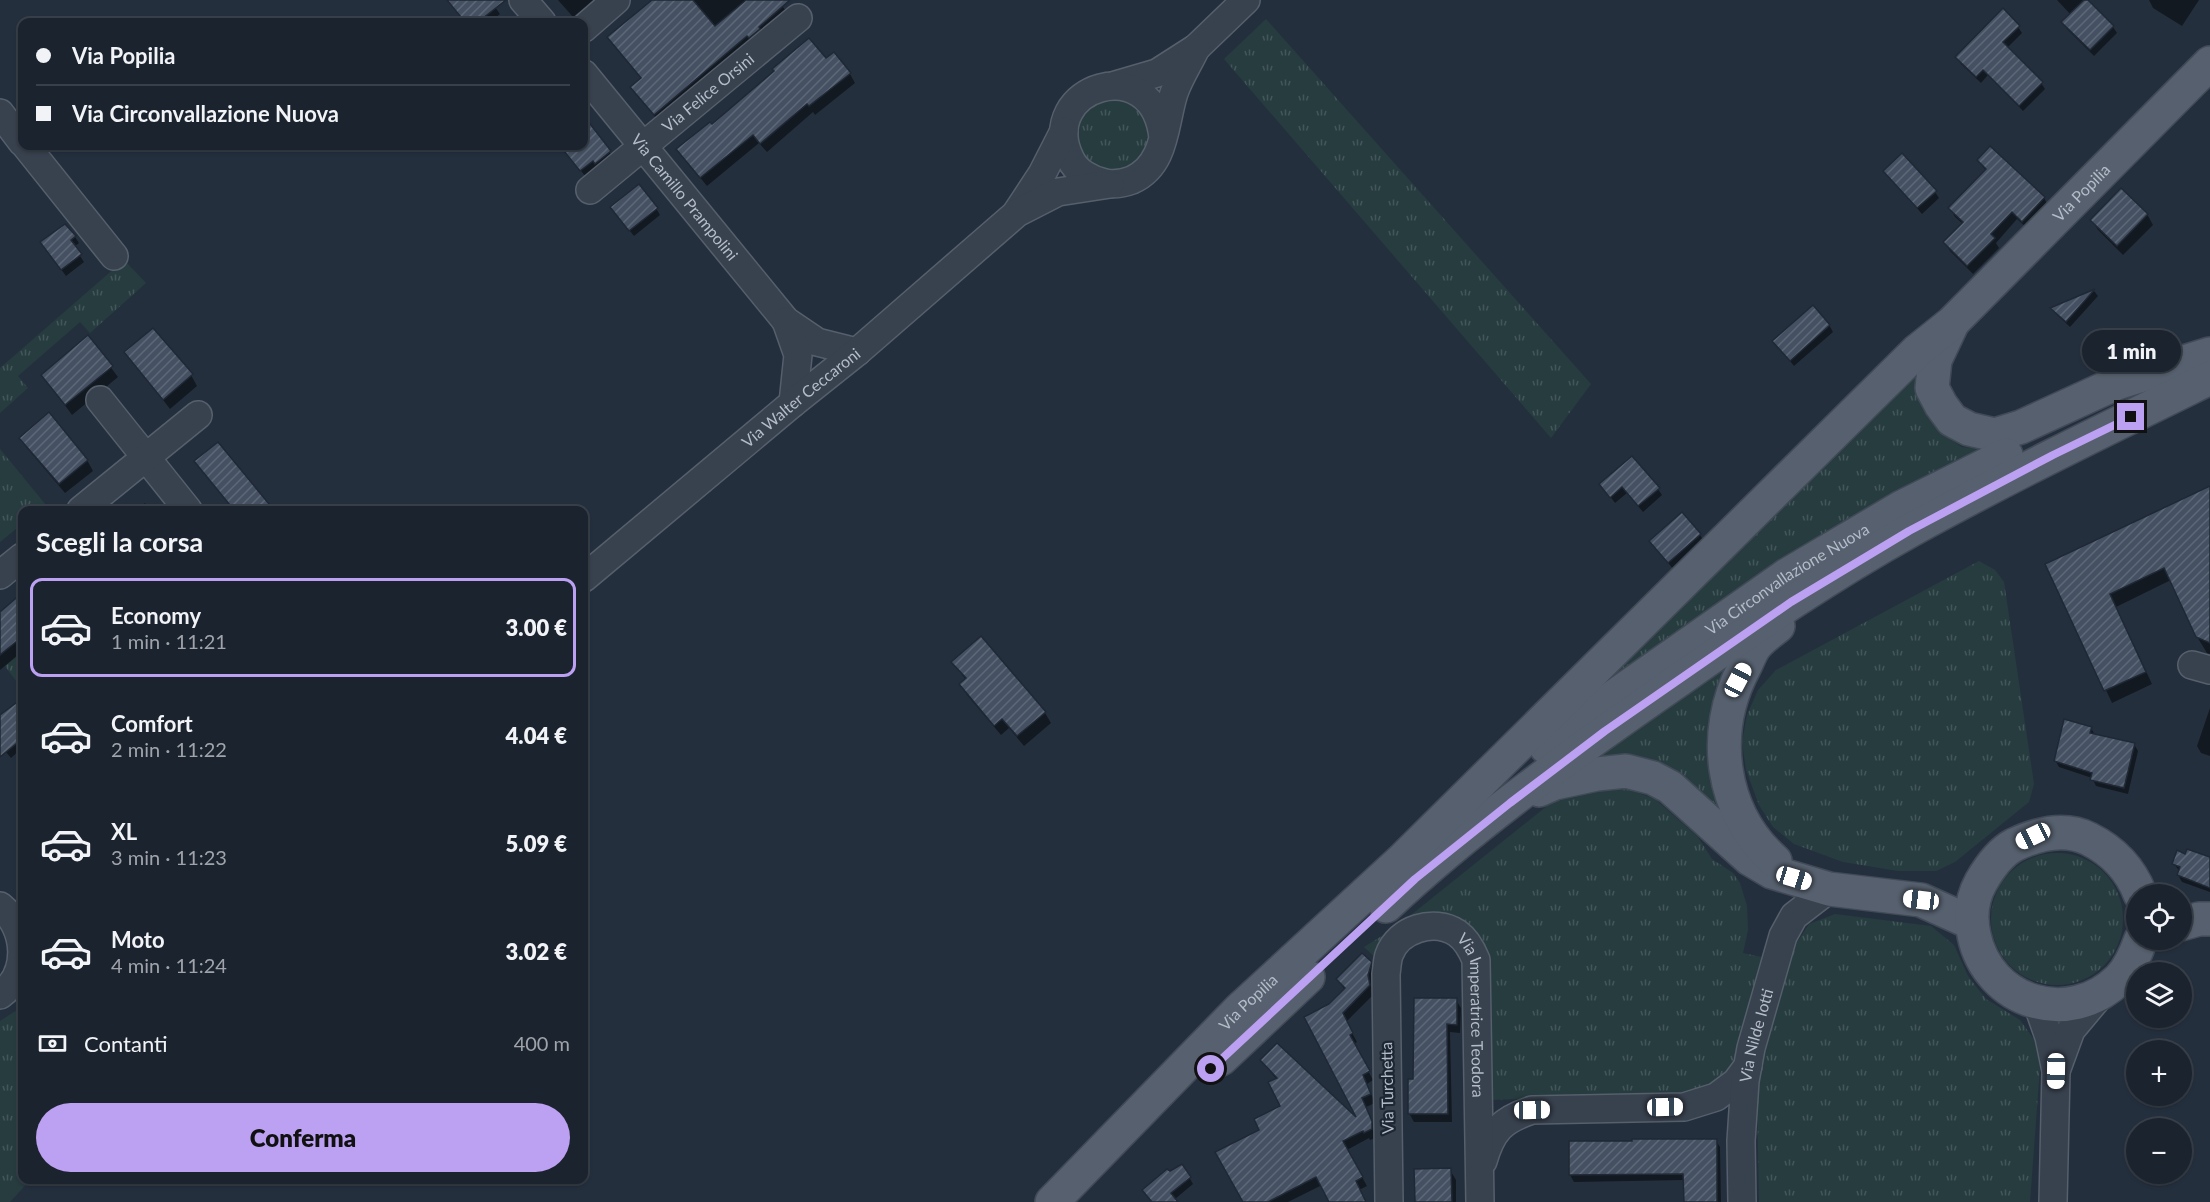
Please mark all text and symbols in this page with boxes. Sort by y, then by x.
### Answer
text: Via Popilia [72,42,175,69]
street label: Via Felice Orsini [658,49,757,136]
text: Via Circonvallazione Nuova [72,100,339,127]
street label: Via Camillo Prampolini [628,130,742,264]
street label: Via Popilia [2048,160,2114,225]
callout: 1 min [2082,330,2180,372]
text: 1 min [2107,339,2156,363]
street label: Via Walter Ceccaroni [737,343,864,451]
route end [2117,403,2144,430]
street label: Via Circonvallazione Nuova [1701,519,1872,639]
text: Scegli la corsa [36,525,203,558]
icon: car [39,601,93,655]
text: Economy [111,602,201,629]
text: 3.00 € [506,614,567,641]
text: 1 min · 11:21 [111,629,227,653]
car [1722,660,1754,700]
icon: car [39,709,93,763]
text: Comfort [111,710,193,737]
text: 4.04 € [506,722,567,749]
text: 2 min · 11:22 [111,737,227,761]
icon: car [39,817,93,871]
text: XL [111,818,137,845]
car [2013,820,2053,852]
text: 5.09 € [506,830,567,857]
text: 3 min · 11:23 [111,845,227,869]
car [1774,864,1814,892]
map controls [2126,884,2192,1184]
button: locate [2126,884,2192,950]
car [1902,889,1940,911]
icon: car [39,925,93,979]
text: Moto [111,926,165,953]
street label: Via Imperatrice Teodora [1454,929,1488,1098]
text: 3.02 € [506,938,567,965]
text: 4 min · 11:24 [111,953,227,977]
button: layers [2126,962,2192,1028]
street label: Via Popilia [1215,970,1281,1034]
street label: Via Nilde Iotti [1735,986,1777,1084]
icon: cash [36,1027,69,1060]
text: Contanti [84,1030,168,1057]
text: 400 m [514,1031,570,1055]
button: + [2126,1040,2192,1106]
street label: Via Turchetta [1376,1042,1397,1134]
car [2047,1053,2065,1089]
route start [1197,1055,1224,1082]
car [1647,1098,1683,1116]
car [1514,1101,1550,1119]
button: Conferma [36,1103,570,1172]
button: − [2126,1118,2192,1184]

